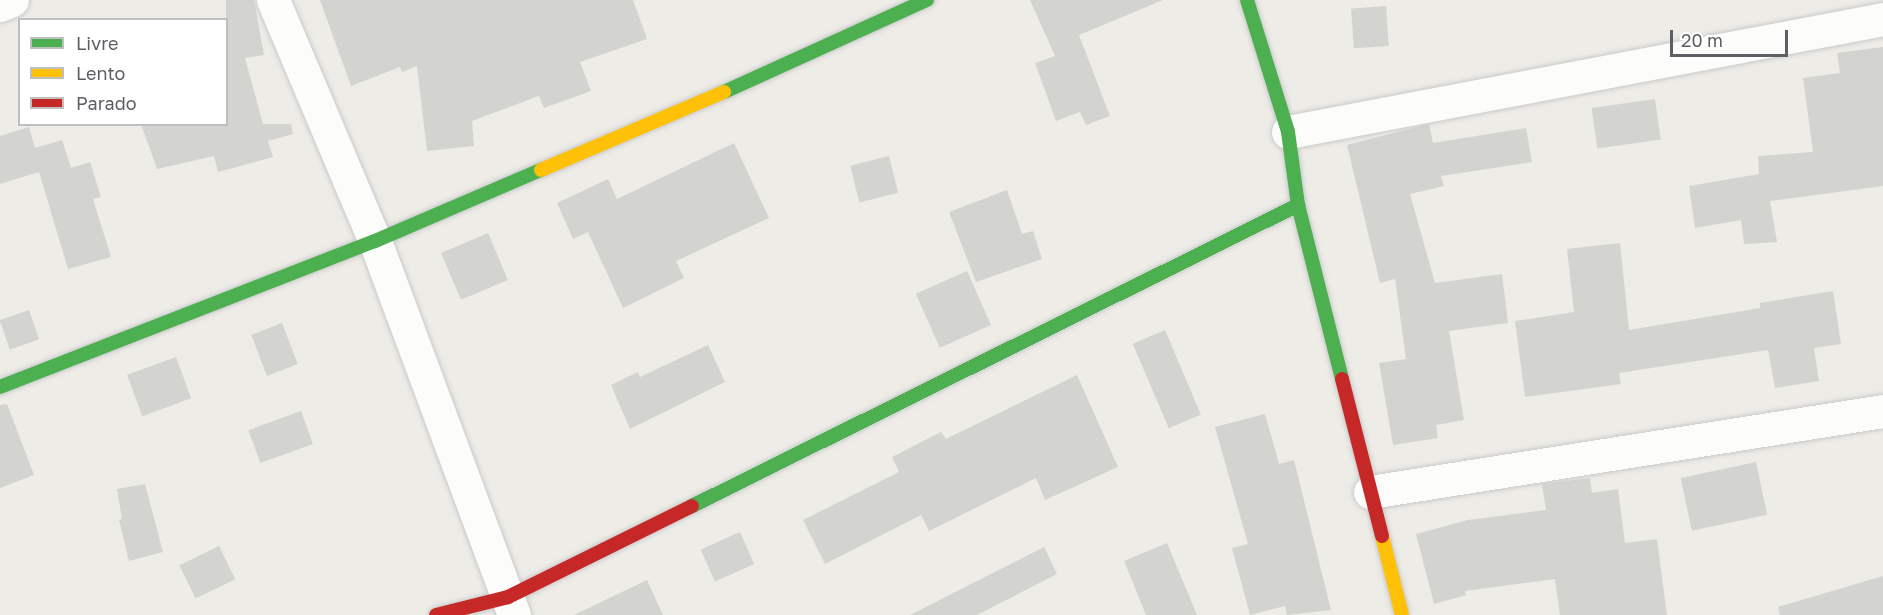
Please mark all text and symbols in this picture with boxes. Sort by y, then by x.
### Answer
legend [18,18,228,126]
scale bar [1673,18,1792,56]
text: 20 m [1681,29,1723,51]
text: Livre [76,32,118,54]
text: Lento [76,62,125,84]
text: Parado [76,92,137,114]

